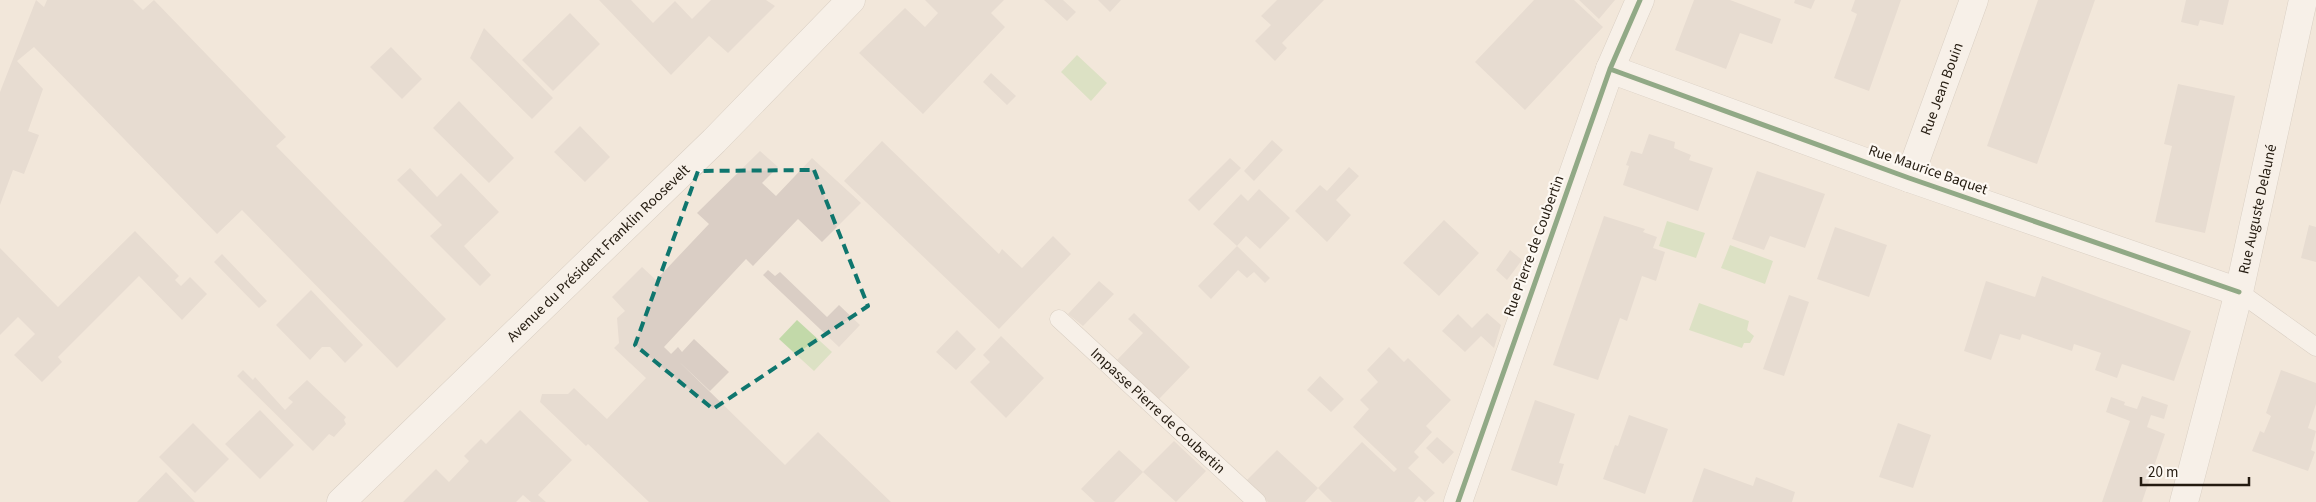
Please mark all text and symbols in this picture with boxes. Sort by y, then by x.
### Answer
street label: Rue Jean Bouin [1915,39,1968,138]
street label: Rue Maurice Baquet [1866,140,1990,200]
street label: Rue Auguste Delauné [2233,142,2282,276]
street label: Avenue du Président Franklin Roosevelt [502,159,695,347]
street label: Rue Pierre de Coubertin [1499,172,1569,320]
street label: Impasse Pierre de Coubertin [1086,343,1230,478]
scale bar [2141,454,2248,486]
text: 20 m [2148,462,2178,483]

